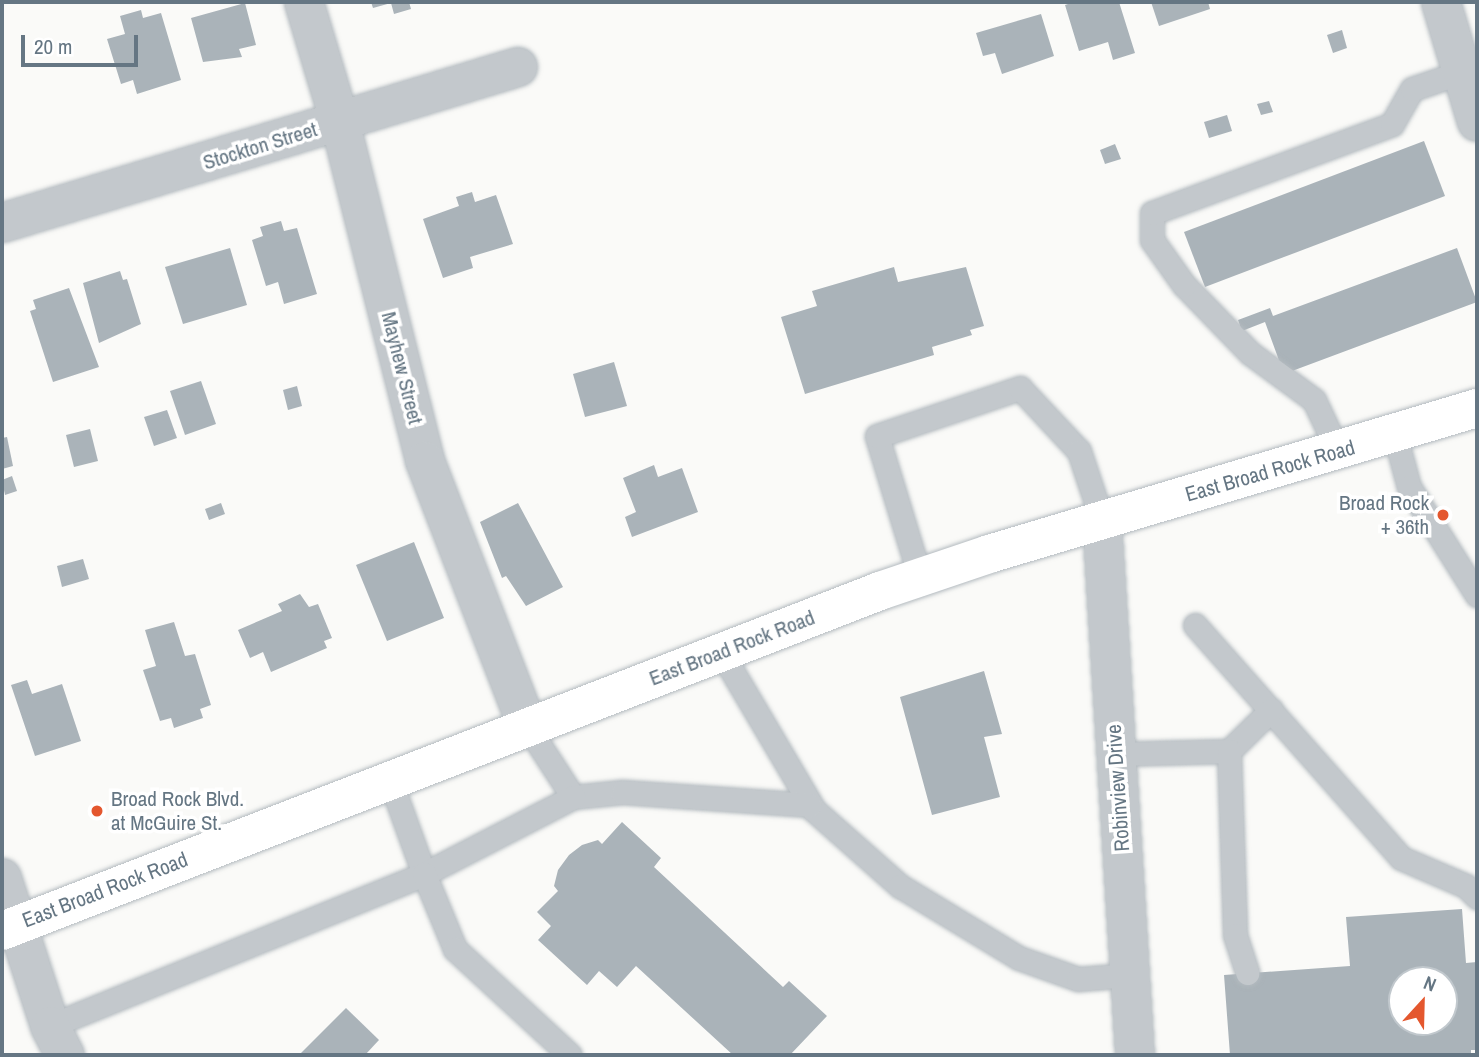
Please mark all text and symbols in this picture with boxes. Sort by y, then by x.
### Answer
scale bar [24,21,142,65]
text: 20 m [34,32,72,61]
street label: Stockton Street [200,117,320,175]
street label: Mayhew Street [376,309,428,427]
street label: East Broad Rock Road [1182,435,1358,507]
place label: Broad Rock + 36th [1339,490,1429,540]
marker: Broad Rock + 36th [1435,507,1451,523]
street label: East Broad Rock Road [646,605,818,691]
street label: Robinview Drive [1101,724,1135,852]
place label: Broad Rock Blvd. at McGuire St. [111,786,244,836]
marker: Broad Rock Blvd. at McGuire St. [89,803,105,819]
street label: East Broad Rock Road [19,847,191,933]
north arrow [1388,966,1458,1036]
text: N [1420,969,1440,998]

